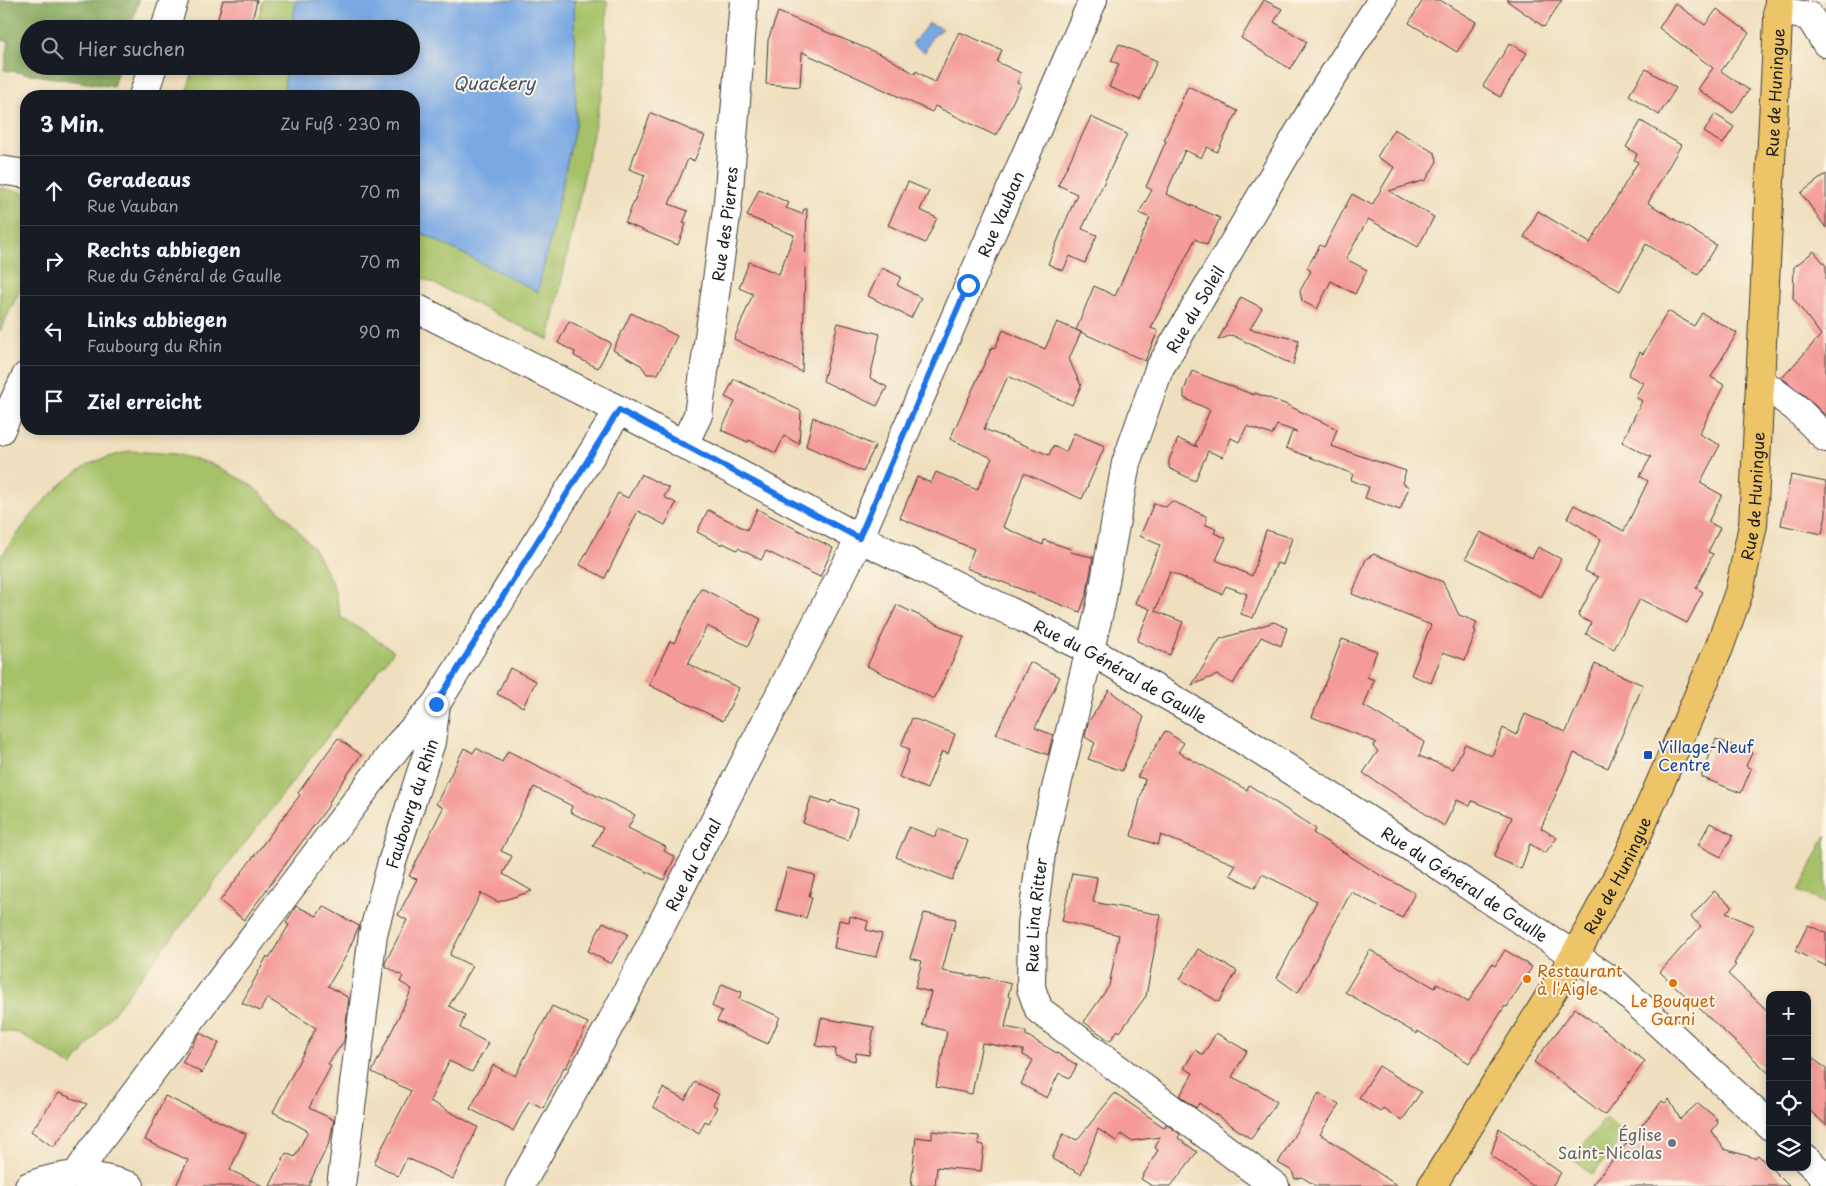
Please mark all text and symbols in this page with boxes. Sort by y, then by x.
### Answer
search box [20,20,420,75]
street label: Rue de Huningue [1759,27,1790,157]
icon: search [38,34,66,62]
text: Hier suchen [78,34,185,62]
water label: Quackery [453,69,537,96]
text: 3 Min. [40,107,104,139]
text: Zu Fuß · 230 m [280,111,400,135]
text: Geradeaus [87,165,191,193]
street label: Rue des Pierres [705,166,743,283]
street label: Rue Vauban [971,167,1029,261]
icon: ahead [40,177,68,205]
text: 70 m [360,179,400,203]
text: Rue Vauban [87,193,178,217]
text: Rechts abbiegen [87,235,241,263]
icon: right [40,247,68,275]
text: 70 m [360,249,400,273]
street label: Rue du Soleil [1159,261,1230,357]
text: Rue du Général de Gaulle [87,263,282,287]
route start [957,274,980,297]
text: Links abbiegen [87,305,227,333]
icon: left [40,317,68,345]
text: 90 m [359,319,400,343]
text: Faubourg du Rhin [87,333,222,357]
icon: arrive [40,387,68,415]
text: Ziel erreicht [87,387,202,415]
street label: Rue de Huningue [1734,431,1770,562]
street label: Rue du Général de Gaulle [1030,613,1212,729]
route end [425,693,448,716]
place label: Village-Neuf Centre [1658,734,1755,776]
street label: Faubourg du Rhin [379,735,443,871]
marker: Village-Neuf Centre [1642,749,1654,761]
street label: Rue de Huningue [1577,812,1656,938]
street label: Rue du Canal [659,814,726,915]
street label: Rue du Général de Gaulle [1377,820,1553,947]
street label: Rue Lina Ritter [1019,856,1052,973]
place label: Restaurant à l'Aigle [1537,958,1623,1000]
marker: Restaurant à l'Aigle [1521,973,1533,985]
marker: Le Bouquet Garni [1667,977,1679,989]
place label: Le Bouquet Garni [1631,988,1716,1030]
map controls [1766,991,1811,1171]
button: + [1766,991,1811,1036]
button: − [1766,1036,1811,1081]
button: locate [1766,1081,1811,1126]
place label: Église Saint-Nicolas [1558,1122,1662,1164]
button: layers [1766,1126,1811,1171]
marker: Église Saint-Nicolas [1666,1137,1678,1149]

